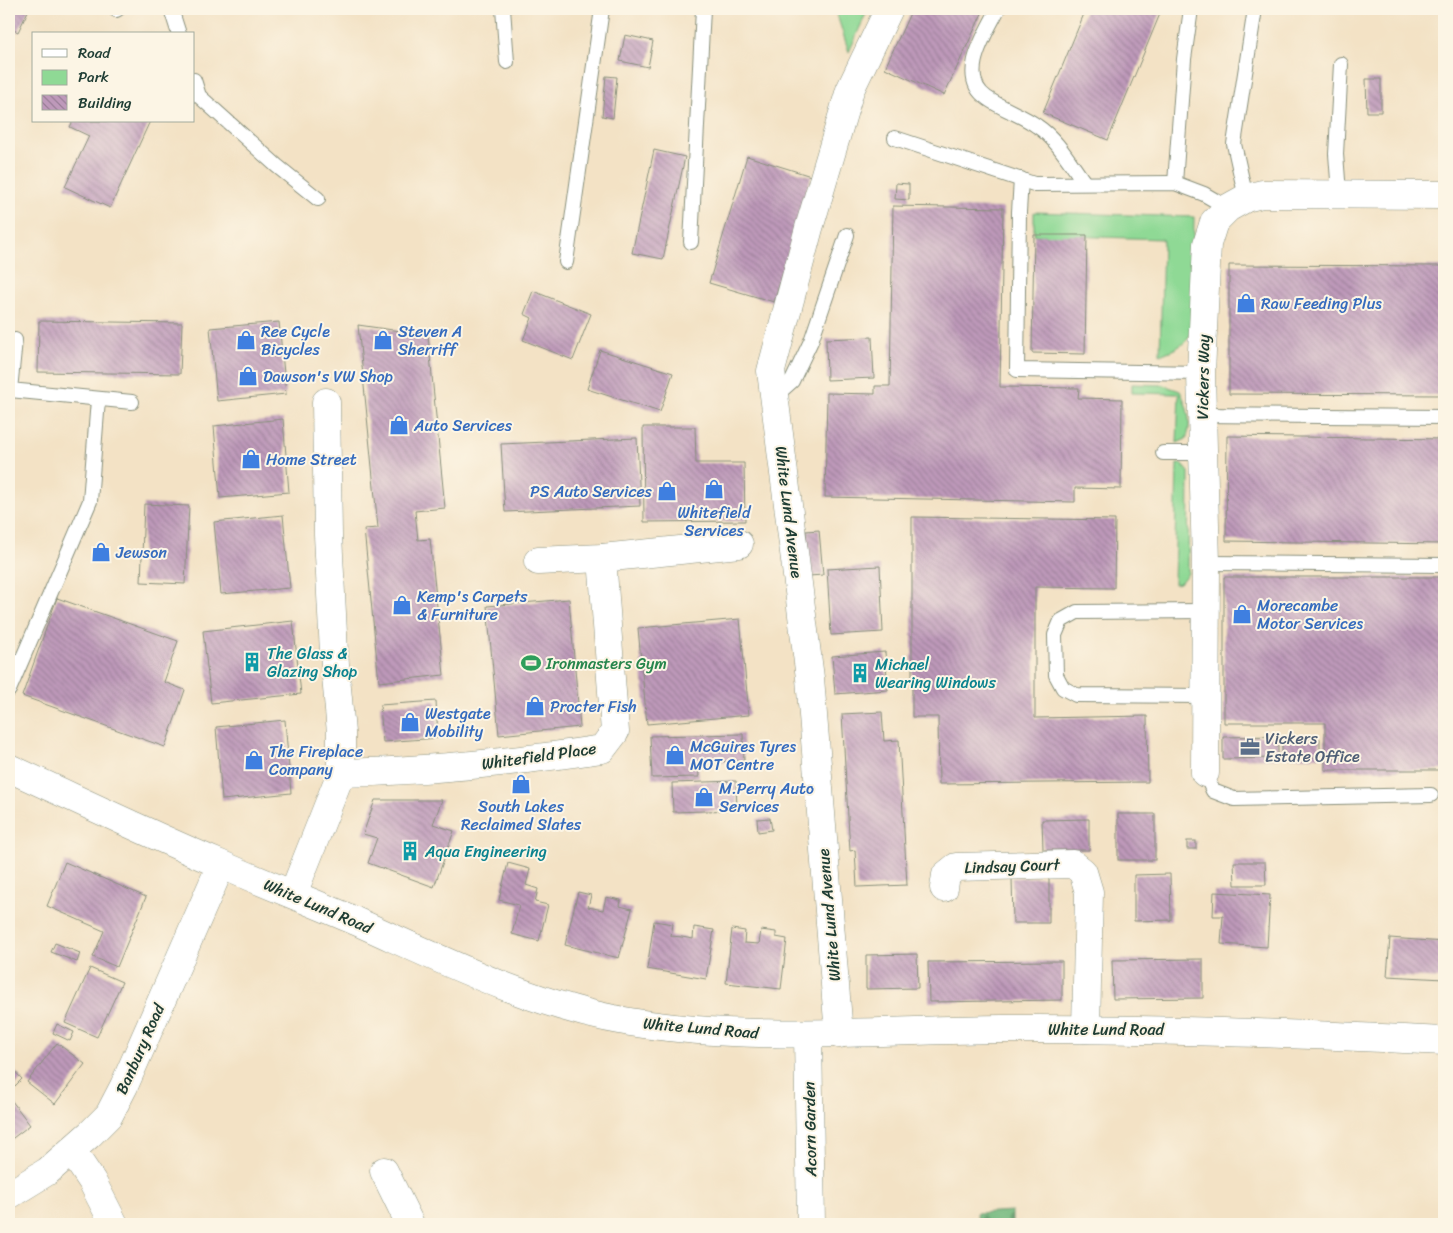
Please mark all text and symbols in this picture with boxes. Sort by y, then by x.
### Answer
legend [32,32,195,122]
text: Road [78,40,111,66]
text: Park [78,64,109,90]
text: Building [78,90,132,116]
place label: Raw Feeding Plus [1261,289,1382,318]
shop icon: Raw Feeding Plus [1235,292,1257,314]
place label: Ree Cycle Bicycles [261,317,330,364]
place label: Steven A Sherriff [398,317,462,364]
shop icon: Ree Cycle Bicycles [235,329,257,351]
shop icon: Steven A Sherriff [372,329,394,351]
street label: Vickers Way [1188,333,1218,420]
place label: Dawson's VW Shop [263,362,394,391]
shop icon: Dawson's VW Shop [237,365,259,387]
place label: Auto Services [413,411,513,440]
shop icon: Auto Services [388,414,410,436]
street label: White Lund Avenue [767,444,812,580]
place label: Home Street [266,445,357,474]
shop icon: Home Street [240,448,262,470]
place label: PS Auto Services [530,477,653,506]
shop icon: Whitefield Services [703,478,725,500]
shop icon: PS Auto Services [656,480,678,502]
place label: Whitefield Services [678,498,752,545]
place label: Jewson [115,538,167,567]
shop icon: Jewson [90,541,112,563]
place label: Kemp's Carpets & Furniture [417,582,528,629]
place label: Morecambe Motor Services [1257,591,1363,638]
shop icon: Kemp's Carpets & Furniture [391,594,413,616]
shop icon: Morecambe Motor Services [1231,603,1253,625]
place label: The Glass & Glazing Shop [267,639,358,686]
place label: Ironmasters Gym [545,649,667,678]
place label: Michael Wearing Windows [875,650,996,697]
building icon: The Glass & Glazing Shop [241,651,263,673]
sports icon: Ironmasters Gym [520,652,542,674]
building icon: Michael Wearing Windows [849,662,871,684]
place label: Procter Fish [550,692,637,721]
shop icon: Procter Fish [524,695,546,717]
place label: Westgate Mobility [425,699,491,746]
shop icon: Westgate Mobility [399,711,421,733]
place label: Vickers Estate Office [1265,724,1360,771]
place label: McGuires Tyres MOT Centre [690,732,797,779]
street label: Whitefield Place [480,734,598,778]
office icon: Vickers Estate Office [1239,736,1261,758]
place label: The Fireplace Company [269,737,363,784]
shop icon: McGuires Tyres MOT Centre [664,744,686,766]
shop icon: The Fireplace Company [243,749,265,771]
shop icon: South Lakes Reclaimed Slates [510,773,532,795]
place label: M.Perry Auto Services [719,774,814,821]
shop icon: M.Perry Auto Services [693,786,715,808]
place label: South Lakes Reclaimed Slates [461,792,582,839]
place label: Aqua Engineering [424,837,547,866]
building icon: Aqua Engineering [399,840,421,862]
street label: White Lund Avenue [809,847,849,982]
street label: Lindsay Court [964,850,1061,882]
street label: White Lund Road [259,870,378,943]
street label: Banbury Road [107,997,174,1099]
street label: White Lund Road [642,1009,762,1048]
street label: White Lund Road [1048,1015,1166,1044]
street label: Acorn Garden [795,1081,825,1178]

